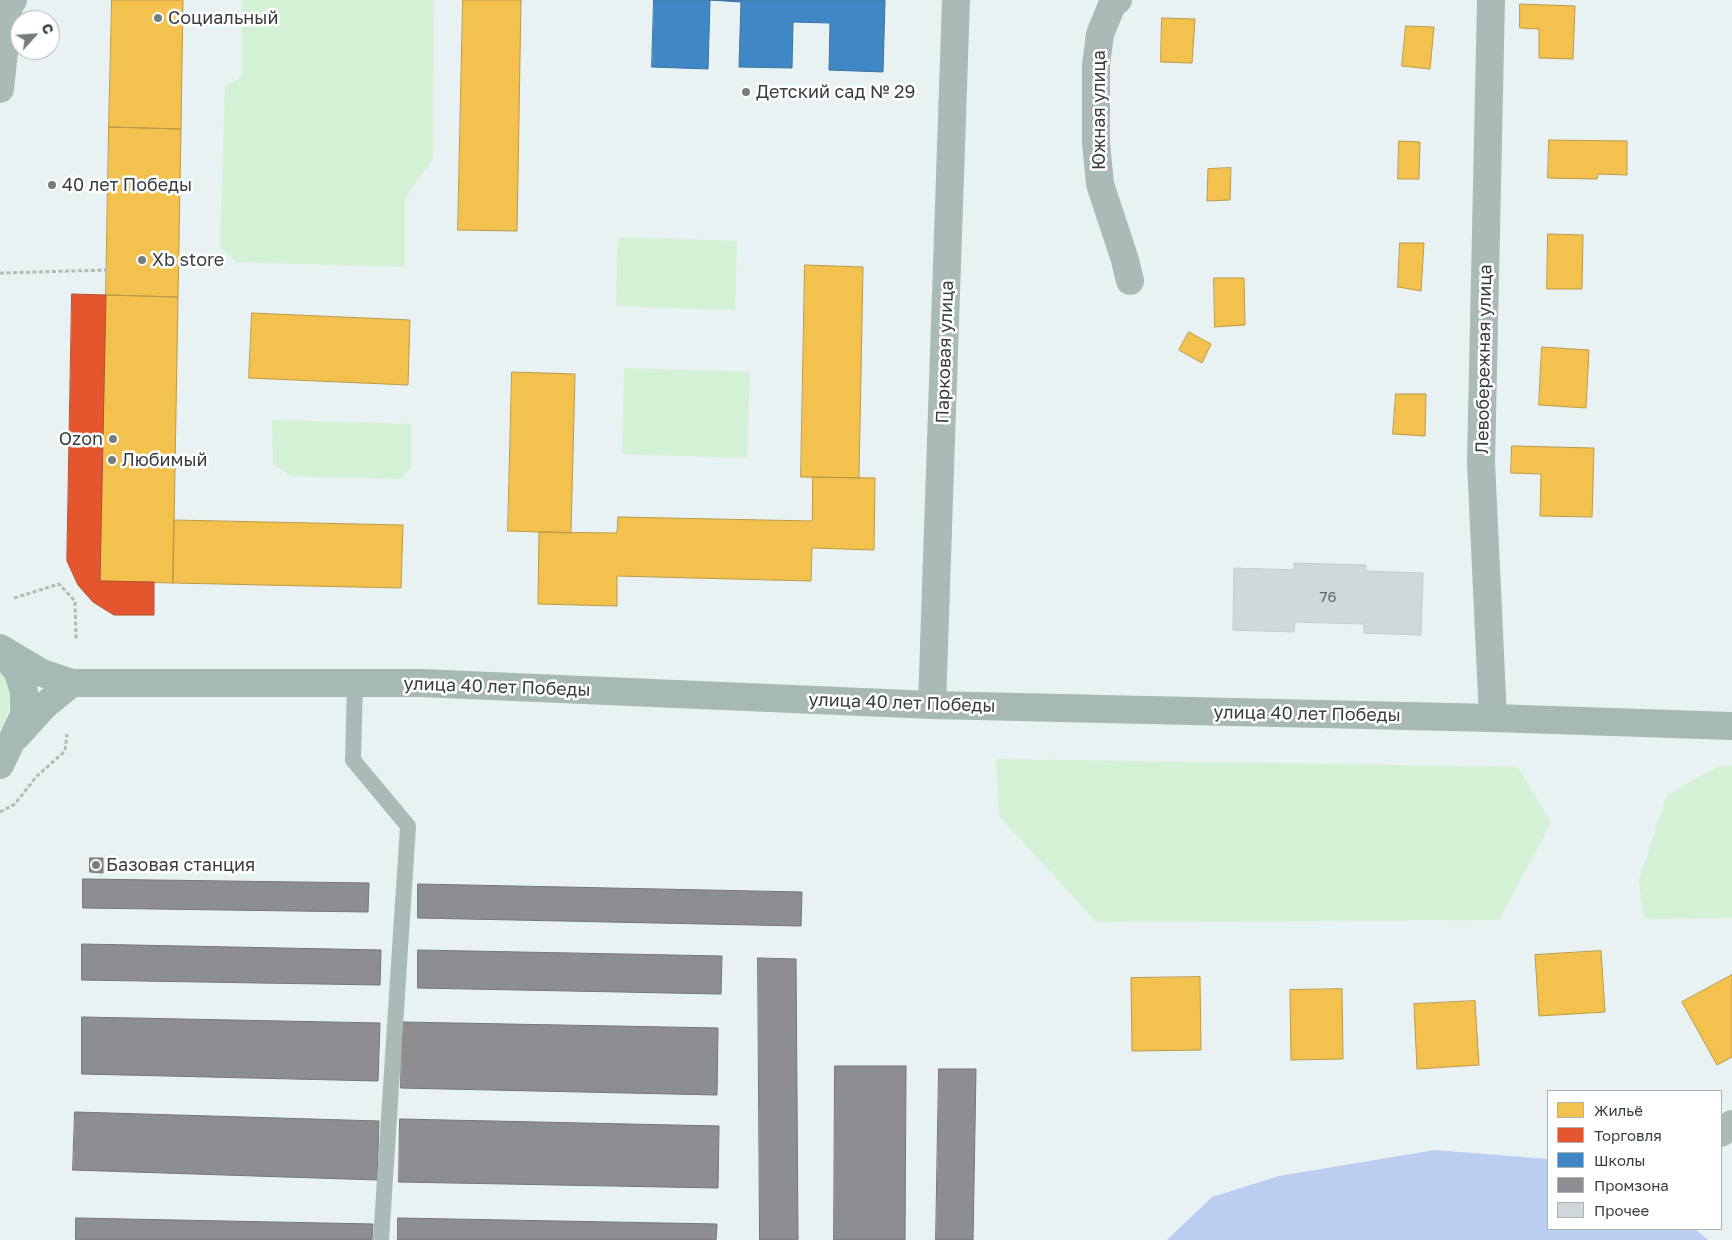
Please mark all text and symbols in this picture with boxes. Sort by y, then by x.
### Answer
place label: Социальный [168,7,278,29]
north arrow [10,10,60,60]
marker: Социальный [152,12,164,24]
text: С [38,20,58,37]
street label: Южная улица [1088,50,1110,170]
place label: Детский сад № 29 [756,81,915,103]
marker: Детский сад № 29 [740,86,752,98]
place label: 40 лет Победы [62,174,192,196]
marker: 40 лет Победы [46,179,58,191]
place label: Xb store [152,249,224,271]
marker: Xb store [136,254,148,266]
street label: Левобережная улица [1472,264,1496,454]
street label: Парковая улица [932,280,958,424]
place label: Ozon [59,428,103,450]
marker: Ozon [107,433,119,445]
place label: Любимый [122,449,208,471]
marker: Любимый [106,454,118,466]
house number: 76 [1319,588,1337,606]
street label: улица 40 лет Победы [403,673,591,701]
street label: улица 40 лет Победы [808,689,996,717]
street label: улица 40 лет Победы [1213,702,1401,726]
place label: Базовая станция [106,854,255,876]
marker: Базовая станция [90,859,102,871]
legend [1547,1090,1722,1230]
text: Жильё [1594,1101,1643,1119]
text: Торговля [1594,1126,1662,1144]
text: Школы [1594,1151,1645,1169]
text: Промзона [1594,1176,1669,1194]
text: Прочее [1594,1201,1649,1219]

